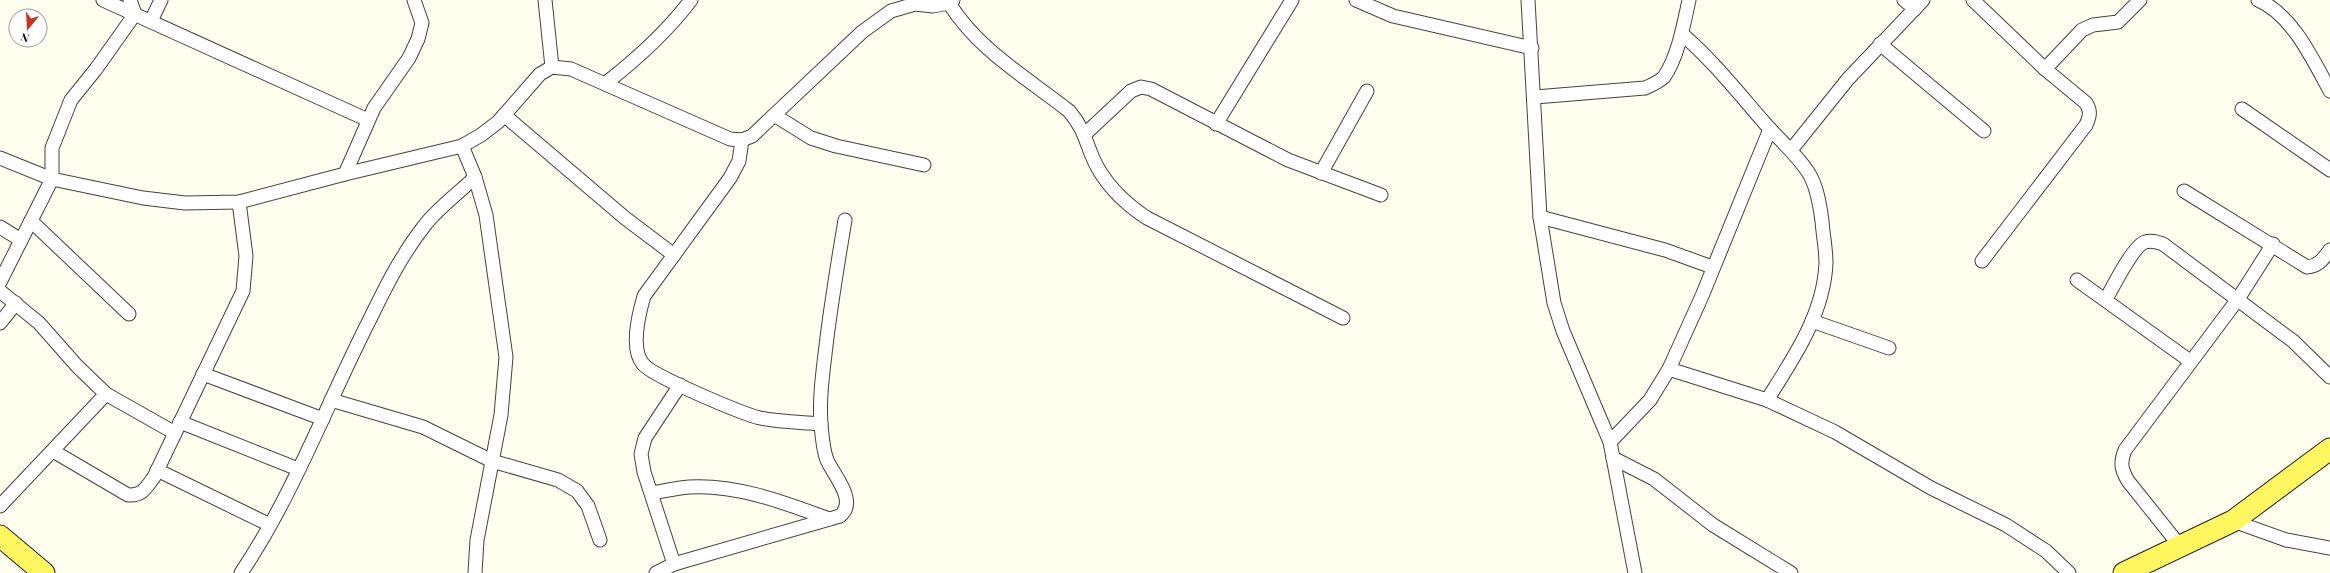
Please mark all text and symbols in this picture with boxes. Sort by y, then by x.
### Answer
north arrow [8,8,48,48]
text: N [19,30,31,46]

